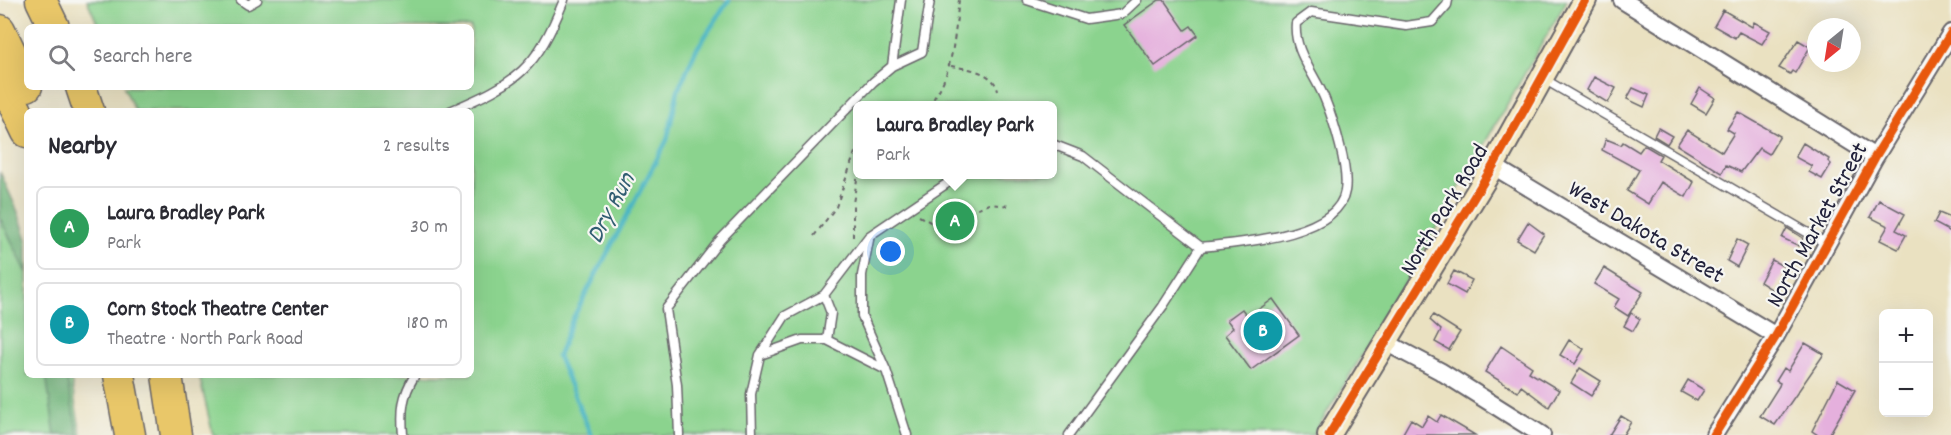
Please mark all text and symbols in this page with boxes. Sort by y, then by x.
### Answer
north arrow [1807,18,1861,72]
search box [24,24,474,90]
icon: search [45,41,78,74]
text: Search here [93,42,192,73]
popup [853,101,1057,179]
text: Laura Bradley Park [876,111,1034,142]
text: Nearby [48,129,116,166]
text: 2 results [383,133,450,161]
street label: North Market Street [1759,137,1878,314]
street label: North Park Road [1393,138,1498,283]
text: Park [876,142,910,170]
water label: Dry Run [578,166,647,251]
street label: West Dakota Street [1561,173,1730,294]
pin: A [936,198,974,244]
text: Laura Bradley Park [107,199,265,230]
text: A [64,214,75,242]
text: 30 m [410,214,448,242]
text: Park [107,230,141,258]
your location [876,237,905,266]
text: Corn Stock Theatre Center [107,295,328,326]
pin: B [1244,308,1282,354]
map controls [1879,309,1933,417]
button: + [1879,309,1933,363]
text: B [65,310,74,338]
text: 180 m [406,310,448,338]
text: Theatre · North Park Road [107,326,303,354]
button: − [1879,363,1933,417]

